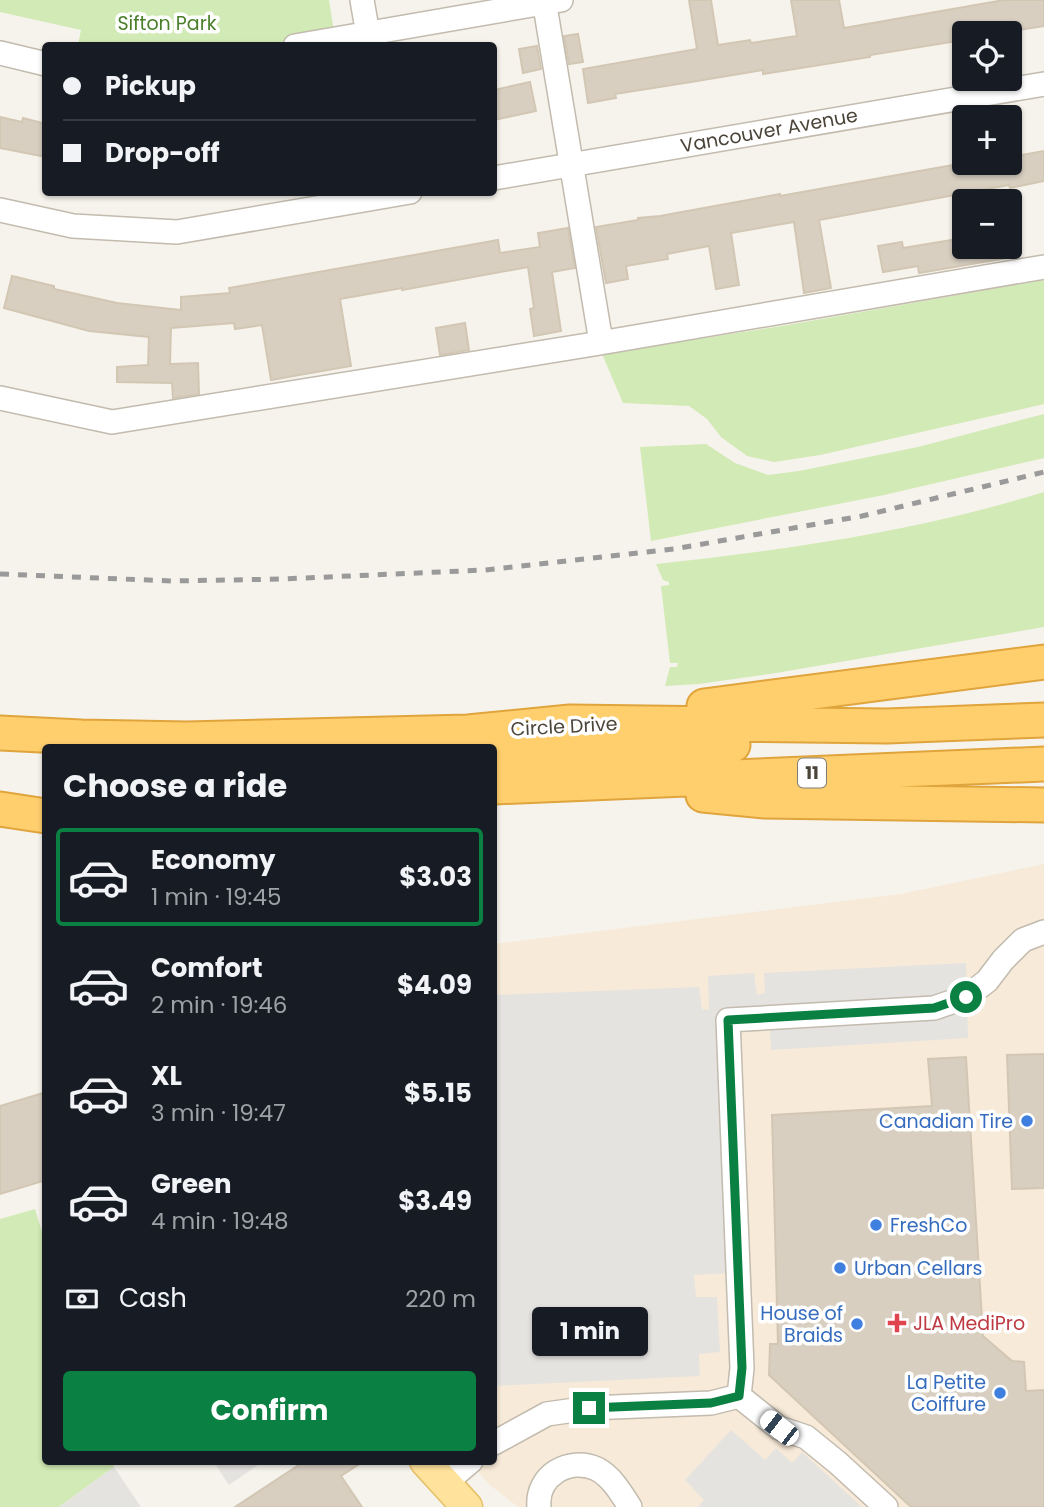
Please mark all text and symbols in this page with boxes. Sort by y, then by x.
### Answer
park label: Sifton Park [117,10,217,37]
map controls [952,21,1022,259]
button: locate [952,21,1022,91]
text: Pickup [105,68,196,104]
street label: Vancouver Avenue [678,102,860,159]
button: + [952,105,1022,175]
text: Drop-off [105,135,220,171]
button: − [952,189,1022,259]
street label: Circle Drive [510,710,618,743]
road number: 11 [798,758,826,788]
text: Choose a ride [63,763,287,808]
text: Economy [151,842,275,878]
icon: car [67,846,130,909]
text: $3.03 [399,859,472,895]
text: 1 min · 19:45 [151,881,281,913]
text: Comfort [151,950,263,986]
icon: car [67,954,130,1017]
text: $4.09 [397,967,472,1003]
route start [950,981,982,1013]
text: 2 min · 19:46 [151,989,287,1021]
text: XL [151,1058,182,1094]
icon: car [67,1062,130,1125]
text: $5.15 [404,1075,472,1111]
text: 3 min · 19:47 [151,1097,286,1129]
place label: Canadian Tire [879,1108,1013,1135]
marker: Canadian Tire [1019,1113,1035,1129]
text: Green [151,1166,232,1202]
icon: car [67,1170,130,1233]
text: $3.49 [398,1183,472,1219]
text: 4 min · 19:48 [151,1205,289,1237]
place label: FreshCo [890,1212,967,1239]
marker: FreshCo [868,1217,884,1233]
place label: Urban Cellars [854,1255,982,1282]
marker: Urban Cellars [832,1260,848,1276]
icon: cash [63,1280,101,1318]
text: Cash [119,1280,187,1316]
text: 220 m [405,1283,476,1315]
place label: House of Braids [760,1300,843,1349]
callout: 1 min [531,1306,647,1356]
place label: JLA MediPro [913,1310,1025,1337]
marker: JLA MediPro [887,1313,907,1333]
text: 1 min [560,1315,620,1347]
marker: House of Braids [849,1316,865,1332]
place label: La Petite Coiffure [907,1369,986,1418]
button: Confirm [63,1371,476,1451]
marker: La Petite Coiffure [992,1385,1008,1401]
route end [573,1392,605,1424]
car [756,1407,803,1449]

